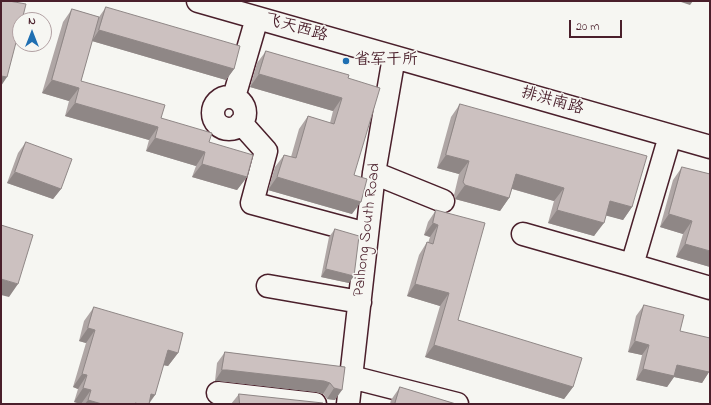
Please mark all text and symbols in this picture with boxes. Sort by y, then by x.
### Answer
street label: 飞天西路 [263,11,329,47]
north arrow [12,12,52,52]
scale bar [571,12,624,38]
text: N [28,13,36,29]
text: 20 m [576,18,599,36]
place label: 省军干所 [354,51,418,71]
marker: 省军干所 [341,56,351,66]
street label: 排洪南路 [519,84,585,120]
street label: Paihong South Road [350,162,386,298]

